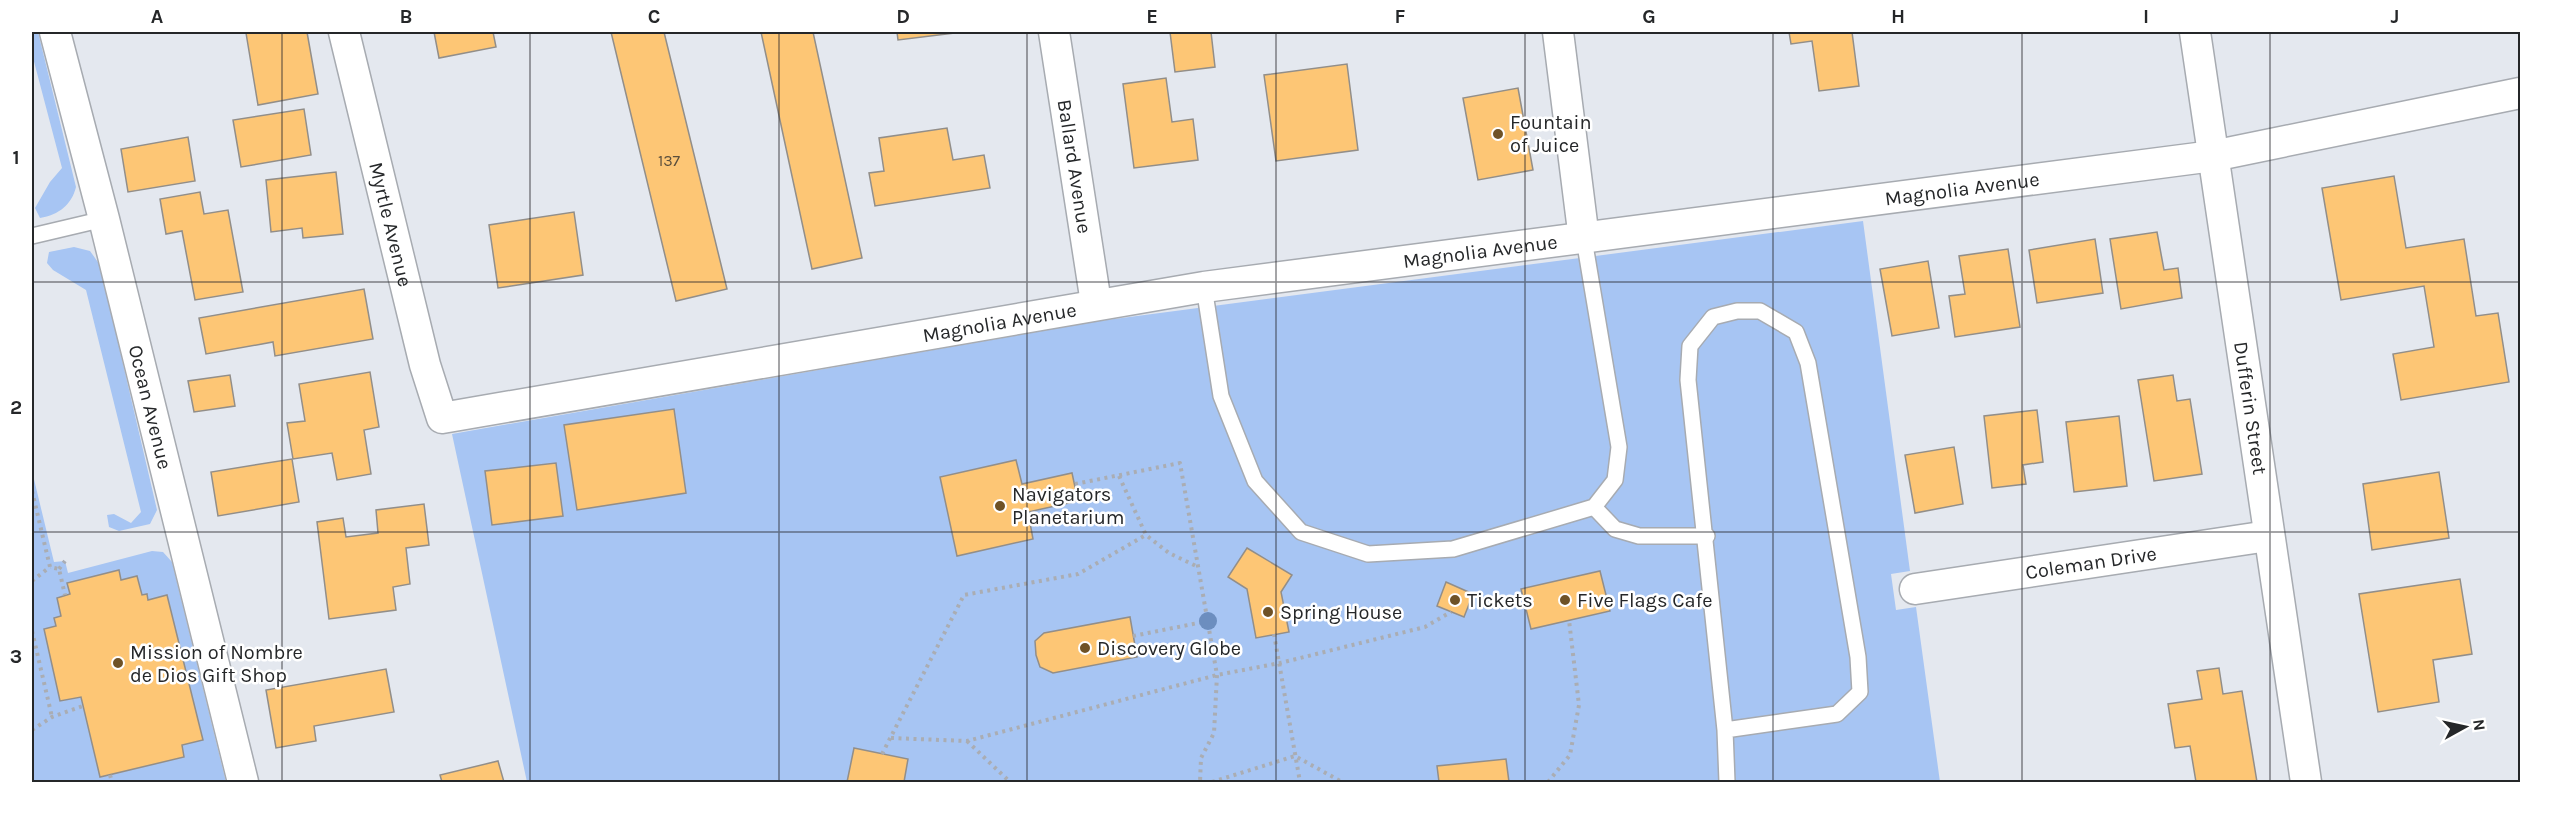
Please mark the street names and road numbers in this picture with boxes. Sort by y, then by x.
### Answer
street label: Ballard Avenue [1053,98,1097,235]
street label: Myrtle Avenue [365,160,417,289]
street label: Magnolia Avenue [1883,167,2041,210]
street label: Magnolia Avenue [1402,230,1559,273]
street label: Magnolia Avenue [921,298,1078,347]
street label: Dufferin Street [2229,340,2272,476]
street label: Ocean Avenue [124,343,177,472]
street label: Coleman Drive [2024,541,2158,584]

